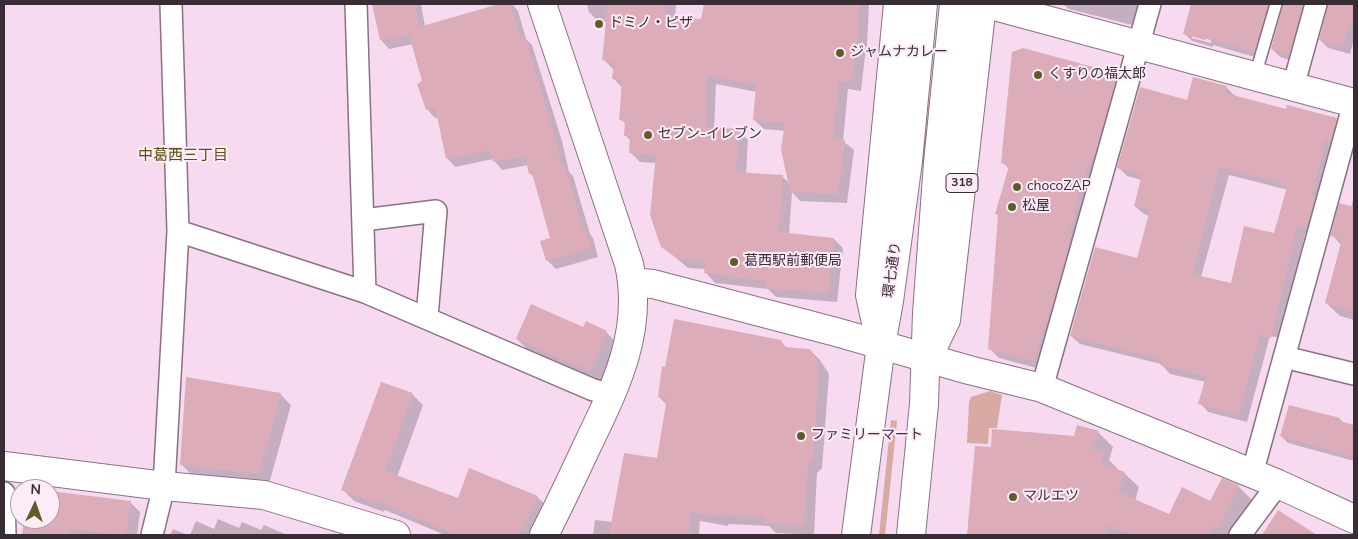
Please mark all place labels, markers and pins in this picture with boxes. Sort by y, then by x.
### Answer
place label: ドミノ・ピザ [609,16,693,32]
marker: ドミノ・ピザ [593,18,605,30]
place label: ジャムナカレー [850,45,948,61]
marker: ジャムナカレー [834,47,846,59]
place label: くすりの福太郎 [1048,67,1146,83]
marker: くすりの福太郎 [1032,69,1044,81]
place label: セブン-イレブン [658,127,762,143]
marker: セブン-イレブン [642,129,654,141]
place label: chocoZAP [1027,179,1091,195]
marker: chocoZAP [1011,181,1023,193]
place label: 松屋 [1022,199,1050,215]
marker: 松屋 [1006,201,1018,213]
place label: 葛西駅前郵便局 [744,254,842,270]
marker: 葛西駅前郵便局 [728,256,740,268]
place label: ファミリーマート [811,428,923,444]
marker: ファミリーマート [795,430,807,442]
place label: マルエツ [1023,489,1079,505]
marker: マルエツ [1007,491,1019,503]

